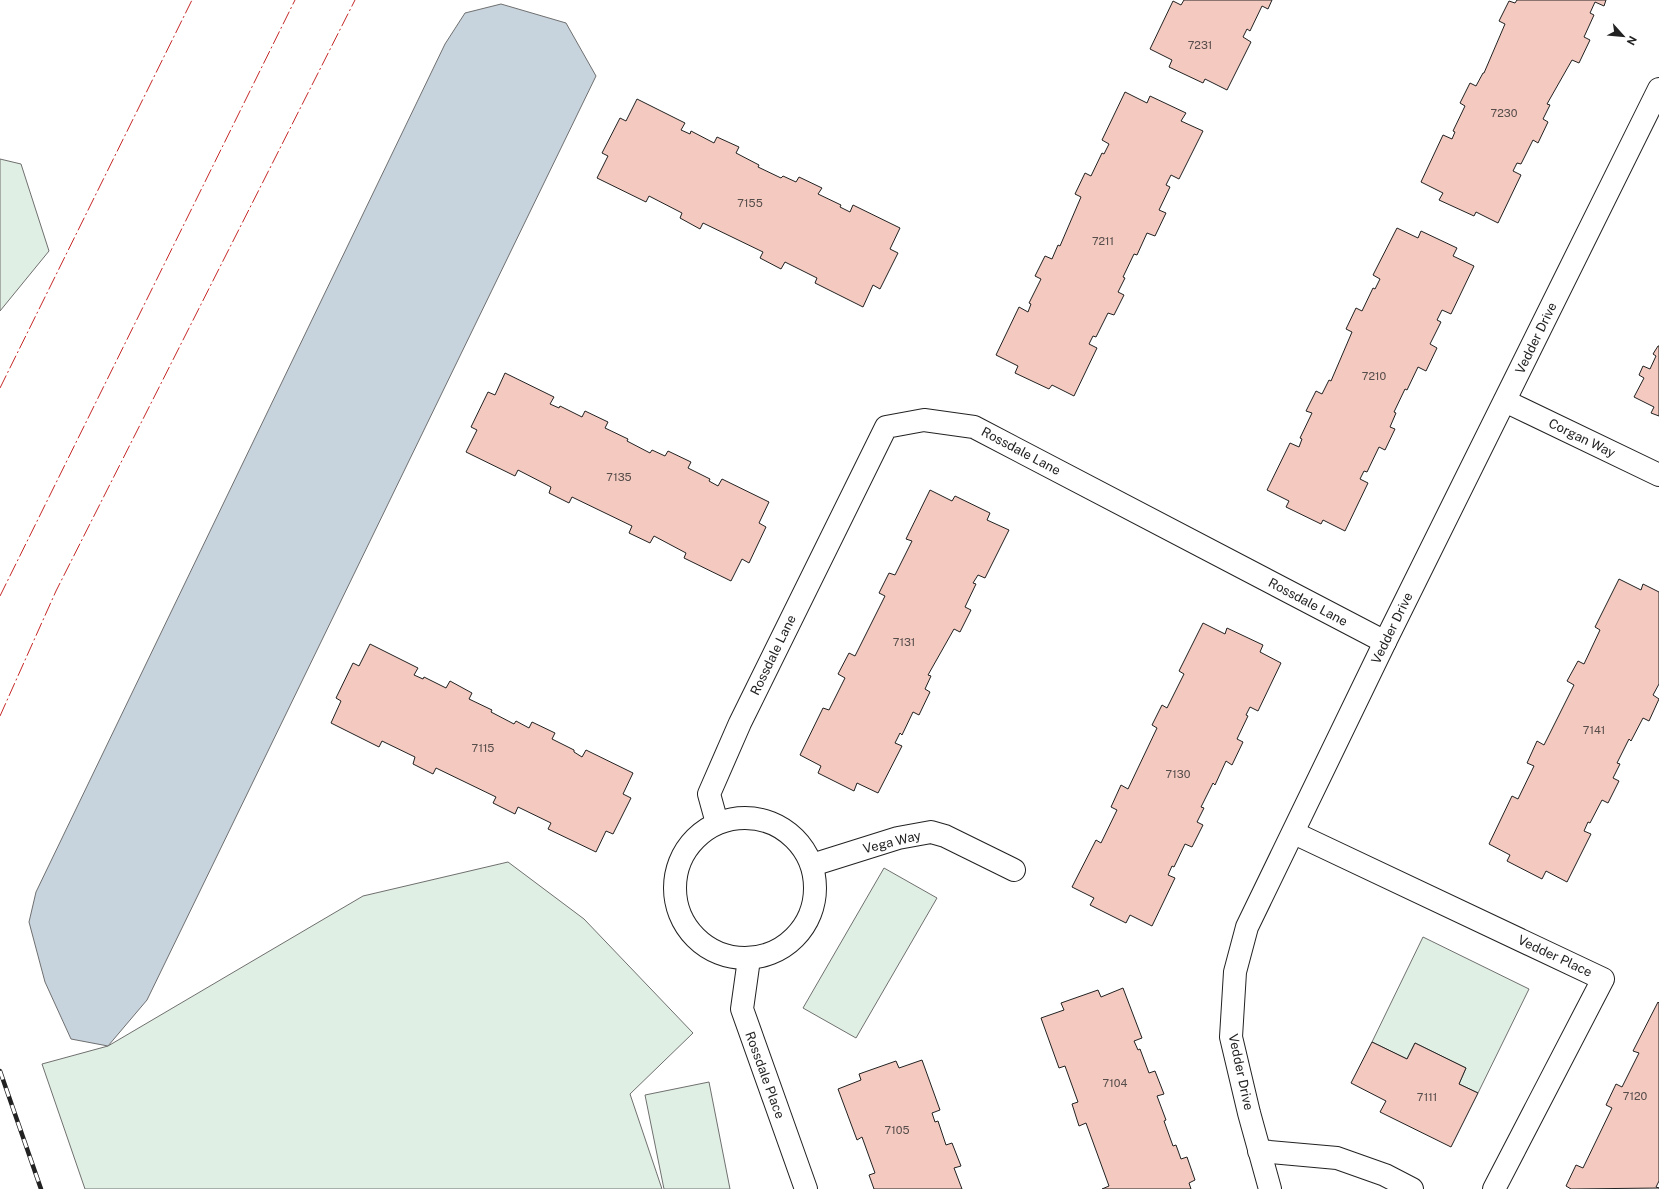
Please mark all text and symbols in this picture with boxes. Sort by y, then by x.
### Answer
north arrow [1603,16,1643,56]
text: N [1625,34,1639,47]
house number: 7231 [1188,39,1212,51]
house number: 7230 [1491,107,1518,119]
house number: 7155 [737,197,763,209]
house number: 7211 [1092,235,1114,247]
street label: Vedder Drive [1512,300,1560,376]
house number: 7210 [1362,370,1386,382]
street label: Corgan Way [1546,415,1618,461]
street label: Rossdale Lane [979,424,1063,478]
house number: 7135 [606,471,632,483]
street label: Rossdale Lane [1266,575,1350,629]
street label: Vedder Drive [1368,590,1416,666]
street label: Rossdale Lane [747,612,799,698]
house number: 7131 [893,636,915,648]
house number: 7141 [1583,724,1605,736]
house number: 7115 [472,742,494,754]
house number: 7130 [1166,768,1191,780]
street label: Vega Way [861,828,923,856]
street label: Vedder Place [1515,932,1595,980]
street label: Rossdale Place [742,1029,788,1121]
street label: Vedder Drive [1226,1032,1256,1112]
house number: 7104 [1103,1077,1128,1089]
house number: 7120 [1623,1090,1648,1102]
house number: 7111 [1417,1091,1437,1103]
house number: 7105 [884,1124,910,1136]

